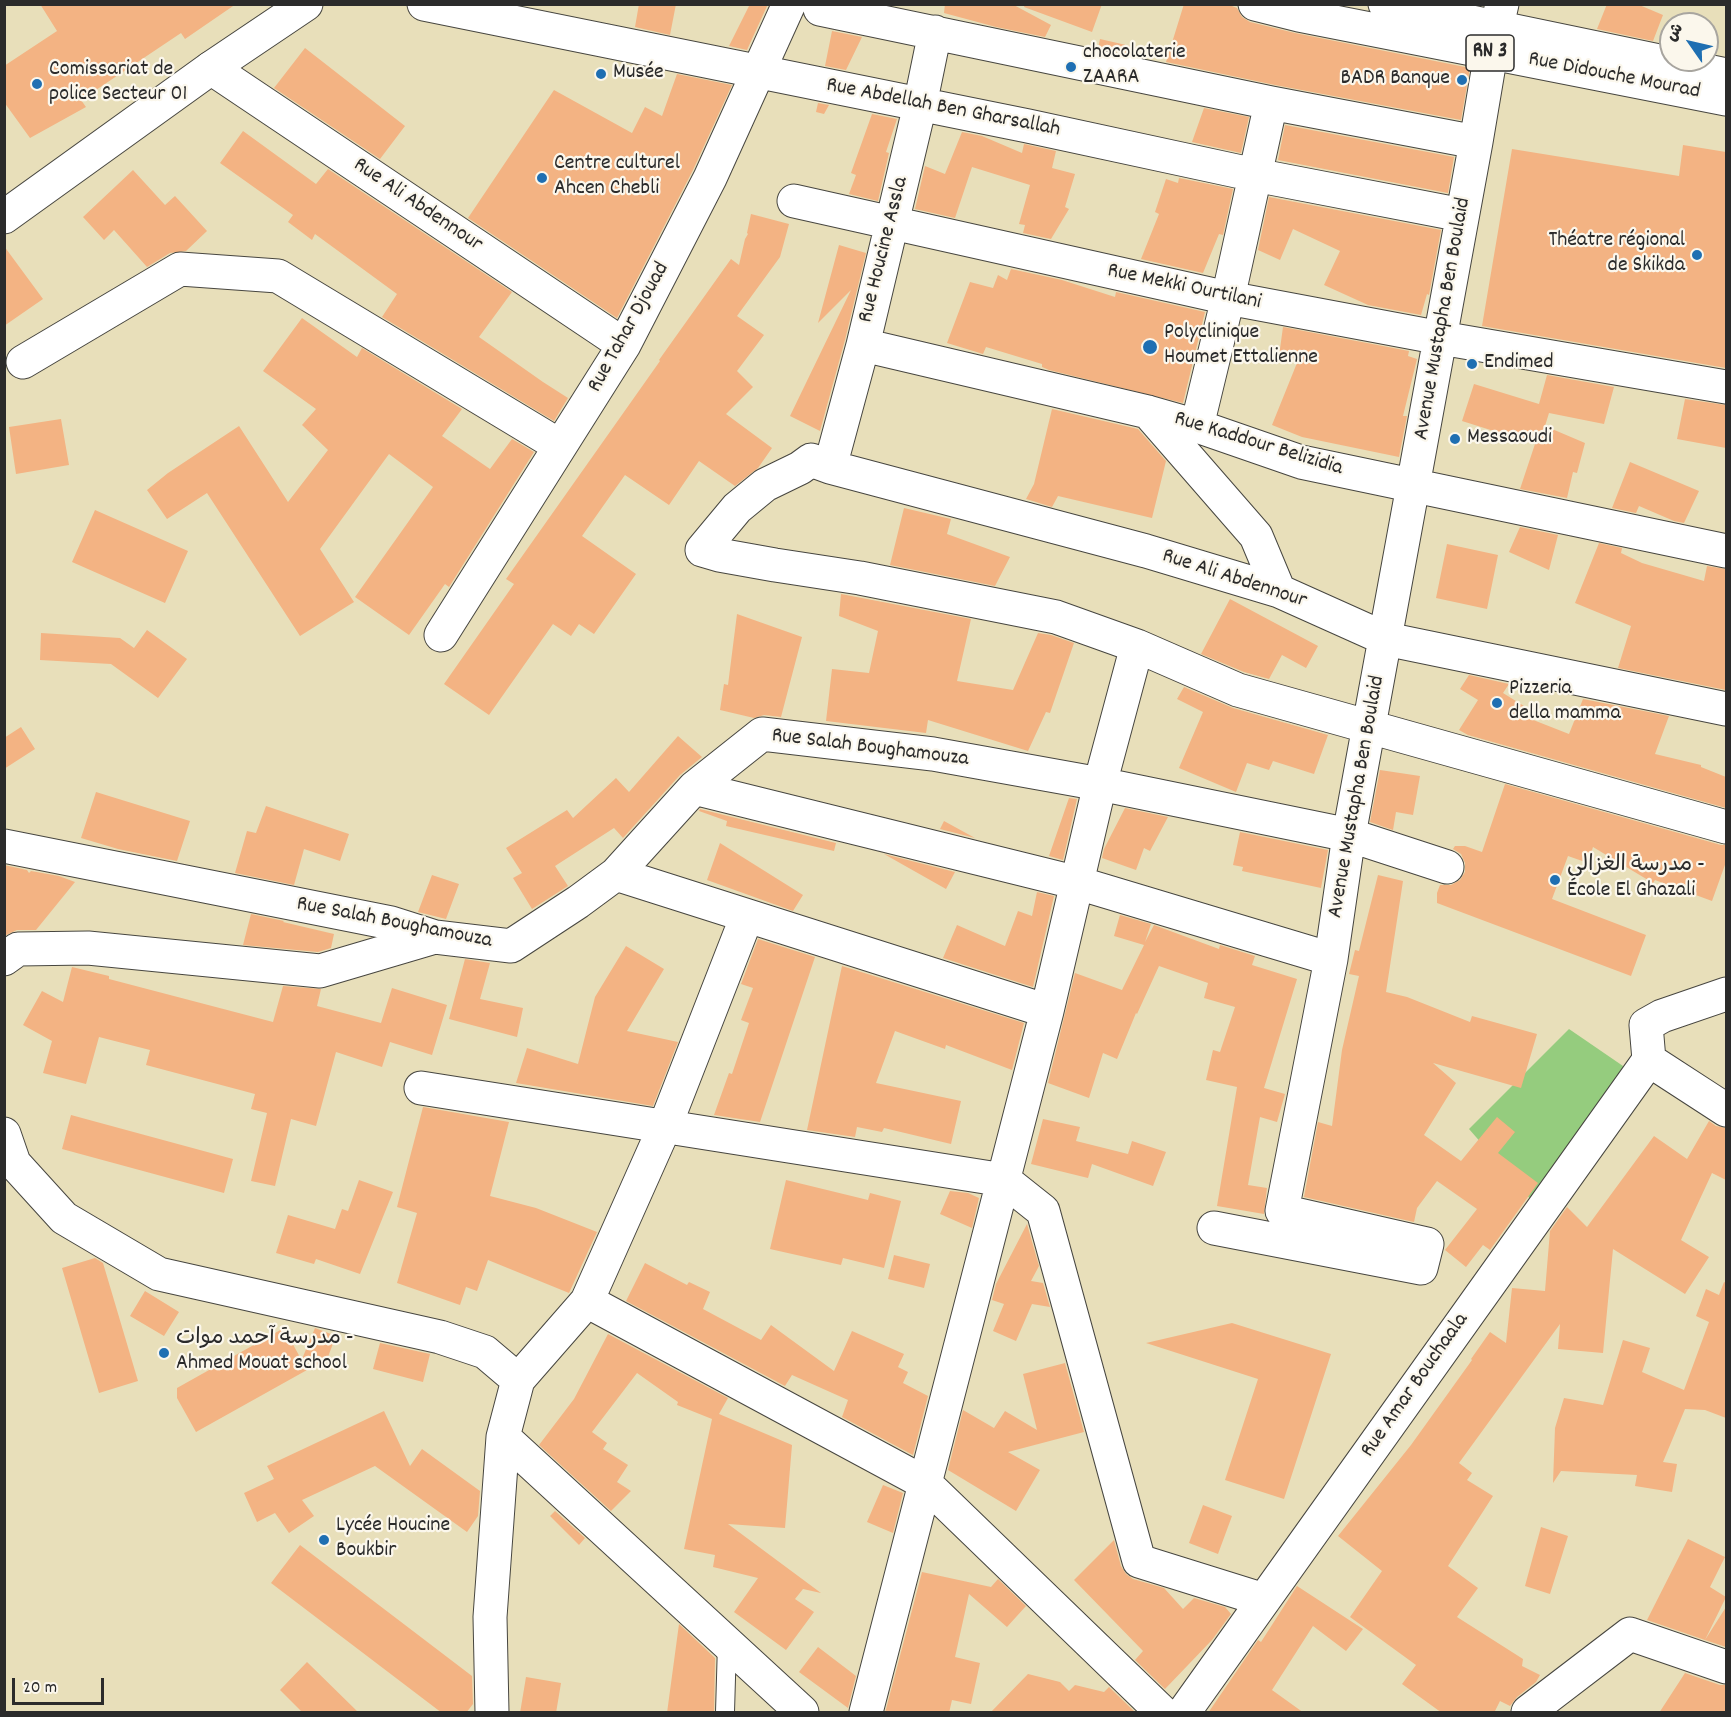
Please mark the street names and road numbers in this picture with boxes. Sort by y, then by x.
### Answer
road number: RN 3 [1466,35,1514,71]
street label: Rue Didouche Mourad [1526,47,1702,107]
street label: Rue Abdellah Ben Gharsallah [824,73,1062,145]
street label: Rue Ali Abdennour [347,153,487,259]
street label: Rue Houcine Assla [854,174,916,326]
street label: Avenue Mustapha Ben Boulaid [1410,196,1478,442]
street label: Rue Tahar Djouad [583,258,677,398]
street label: Rue Mekki Ourtilani [1105,259,1263,317]
street label: Rue Kaddour Belizidia [1171,407,1345,483]
street label: Rue Ali Abdennour [1158,544,1310,616]
street label: Avenue Mustapha Ben Boulaid [1324,674,1392,920]
street label: Rue Salah Boughamouza [770,724,970,774]
street label: Rue Salah Boughamouza [294,892,494,956]
street label: Rue Amar Bouchaala [1356,1309,1476,1463]

